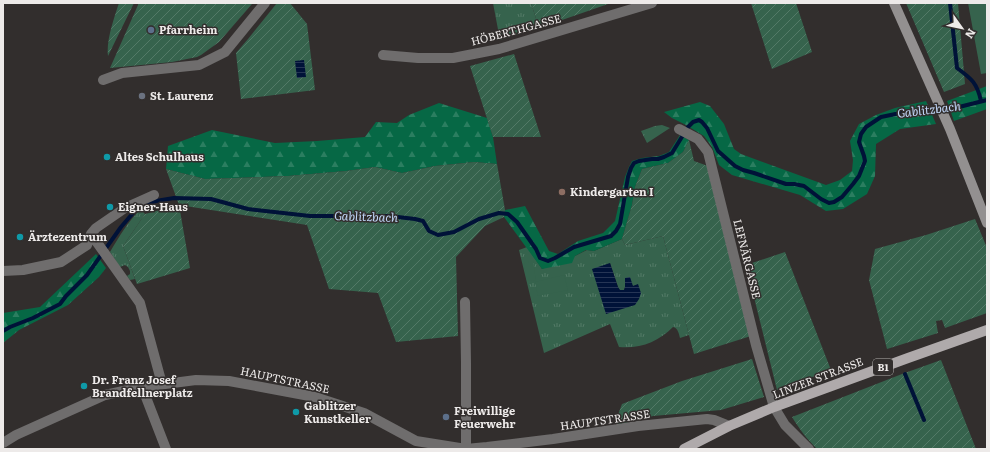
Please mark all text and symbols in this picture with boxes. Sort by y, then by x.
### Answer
north arrow [942,8,982,48]
street label: HÖBERTHGASSE [469,9,563,49]
place label: Pfarrheim [159,21,218,37]
marker: Pfarrheim [146,25,156,35]
text: N [962,26,980,42]
place label: St. Laurenz [150,87,214,103]
marker: St. Laurenz [137,91,147,101]
water label: Gablitzbach [896,96,962,122]
place label: Altes Schulhaus [115,148,204,164]
marker: Altes Schulhaus [102,152,112,162]
place label: Kindergarten I [570,183,654,199]
marker: Kindergarten I [557,187,567,197]
place label: Eigner-Haus [118,198,188,214]
marker: Eigner-Haus [105,202,115,212]
water label: Gablitzbach [334,206,398,226]
street label: LEFNÄRGASSE [730,217,766,300]
place label: Ärztezentrum [28,228,107,244]
marker: Ärztezentrum [15,232,25,242]
street label: LINZER STRASSE [770,352,865,402]
road number: B1 [873,359,893,375]
street label: HAUPTSTRASSE [239,362,331,396]
place label: Dr. Franz Josef Brandfellnerplatz [92,371,193,400]
marker: Dr. Franz Josef Brandfellnerplatz [79,381,89,391]
place label: Gablitzer Kunstkeller [304,397,371,426]
place label: Freiwillige Feuerwehr [454,402,515,431]
street label: HAUPTSTRASSE [559,405,651,433]
marker: Gablitzer Kunstkeller [291,407,301,417]
marker: Freiwillige Feuerwehr [441,412,451,422]

